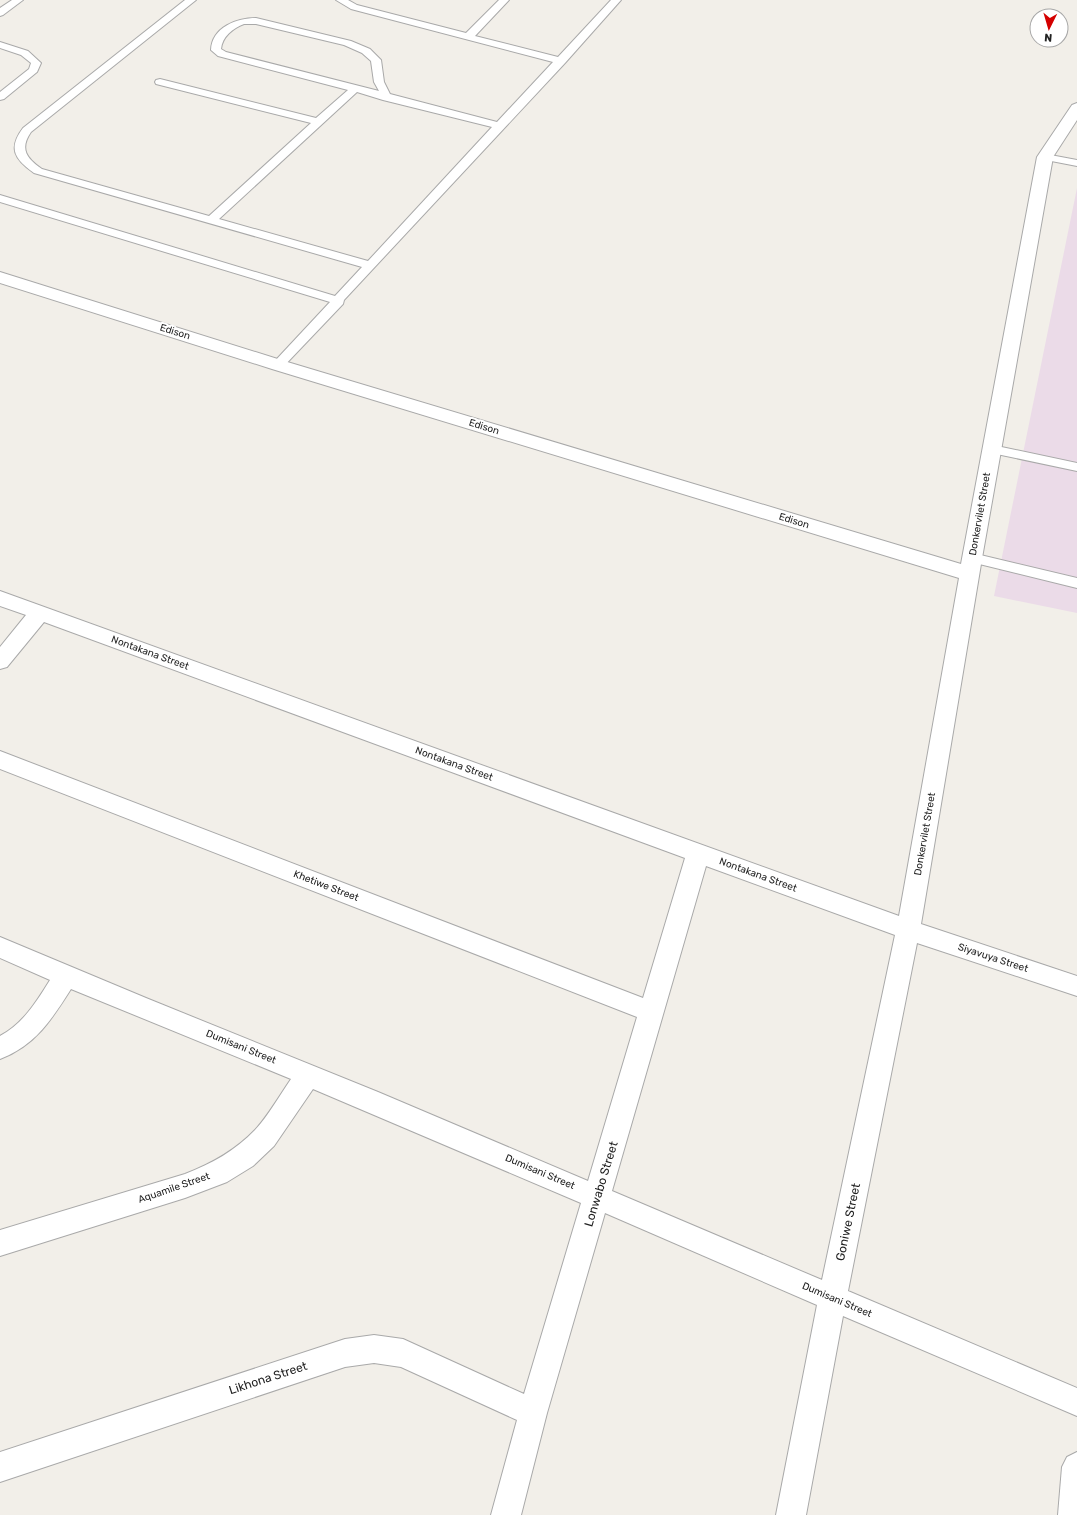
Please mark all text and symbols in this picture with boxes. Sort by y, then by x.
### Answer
north arrow [1029,8,1069,48]
text: N [1044,31,1053,44]
street label: Edison [158,322,192,342]
street label: Edison [467,417,501,437]
street label: Donkervilet Street [967,471,993,557]
street label: Edison [777,511,811,531]
street label: Nontakana Street [110,633,190,673]
street label: Nontakana Street [414,744,494,784]
street label: Donkervilet Street [912,791,938,877]
street label: Nontakana Street [718,855,798,895]
street label: Khetiwe Street [292,868,360,904]
street label: Siyavuya Street [956,941,1030,975]
street label: Dumisani Street [204,1027,278,1067]
street label: Lonwabo Street [581,1139,621,1228]
street label: Dumisani Street [503,1152,577,1192]
street label: Aquamile Street [137,1170,211,1206]
street label: Goniwe Street [833,1182,863,1262]
street label: Dumisani Street [800,1280,874,1320]
street label: Likhona Street [227,1359,309,1397]

